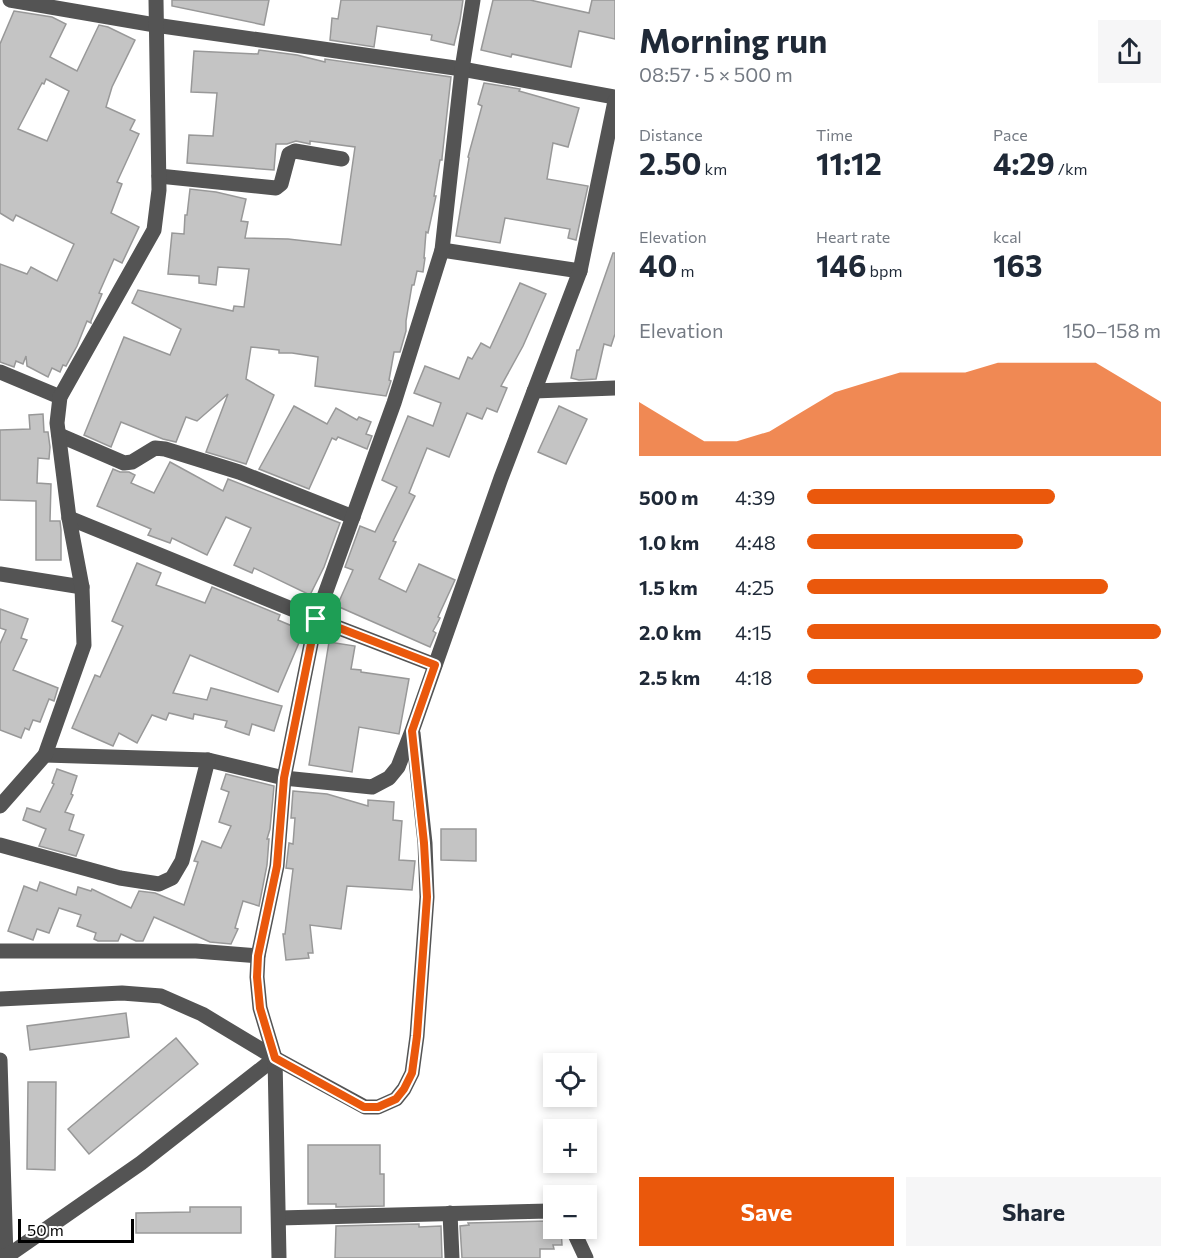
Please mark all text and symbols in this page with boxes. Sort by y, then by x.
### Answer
text: Morning run [639,19,827,60]
button: share [1098,20,1161,83]
text: 08:57 · 5 × 500 m [639,62,793,86]
text: Distance [639,125,703,144]
text: Time [816,125,853,144]
text: Pace [993,125,1028,144]
text: 2.50 [639,144,701,181]
text: 11:12 [816,144,882,181]
text: 4:29 [993,144,1055,181]
text: km [701,159,727,178]
text: /km [1055,159,1088,178]
text: Elevation [639,227,707,246]
text: Heart rate [816,227,890,246]
text: kcal [993,227,1022,246]
text: 40 [639,246,677,283]
text: 146 [816,246,867,283]
text: 163 [993,246,1042,283]
text: m [677,261,694,280]
text: bpm [867,261,902,280]
text: Elevation [639,318,724,342]
text: 150–158 m [1063,318,1161,342]
text: 500 m [639,485,699,509]
text: 4:39 [735,485,775,509]
text: 1.0 km [639,530,699,554]
text: 4:48 [735,530,776,554]
text: 1.5 km [639,575,698,599]
text: 4:25 [735,575,774,599]
pin [290,593,341,644]
icon: arrive [299,602,332,635]
text: 2.0 km [639,620,701,644]
text: 4:15 [735,620,772,644]
text: 2.5 km [639,665,700,689]
text: 4:18 [735,665,772,689]
map controls [543,1053,597,1239]
button: locate [543,1053,597,1107]
button: + [543,1119,597,1173]
button: Save [639,1177,894,1246]
button: Share [906,1177,1161,1246]
button: − [543,1185,597,1239]
scale bar [18,1216,134,1244]
text: 50 m [27,1220,64,1239]

